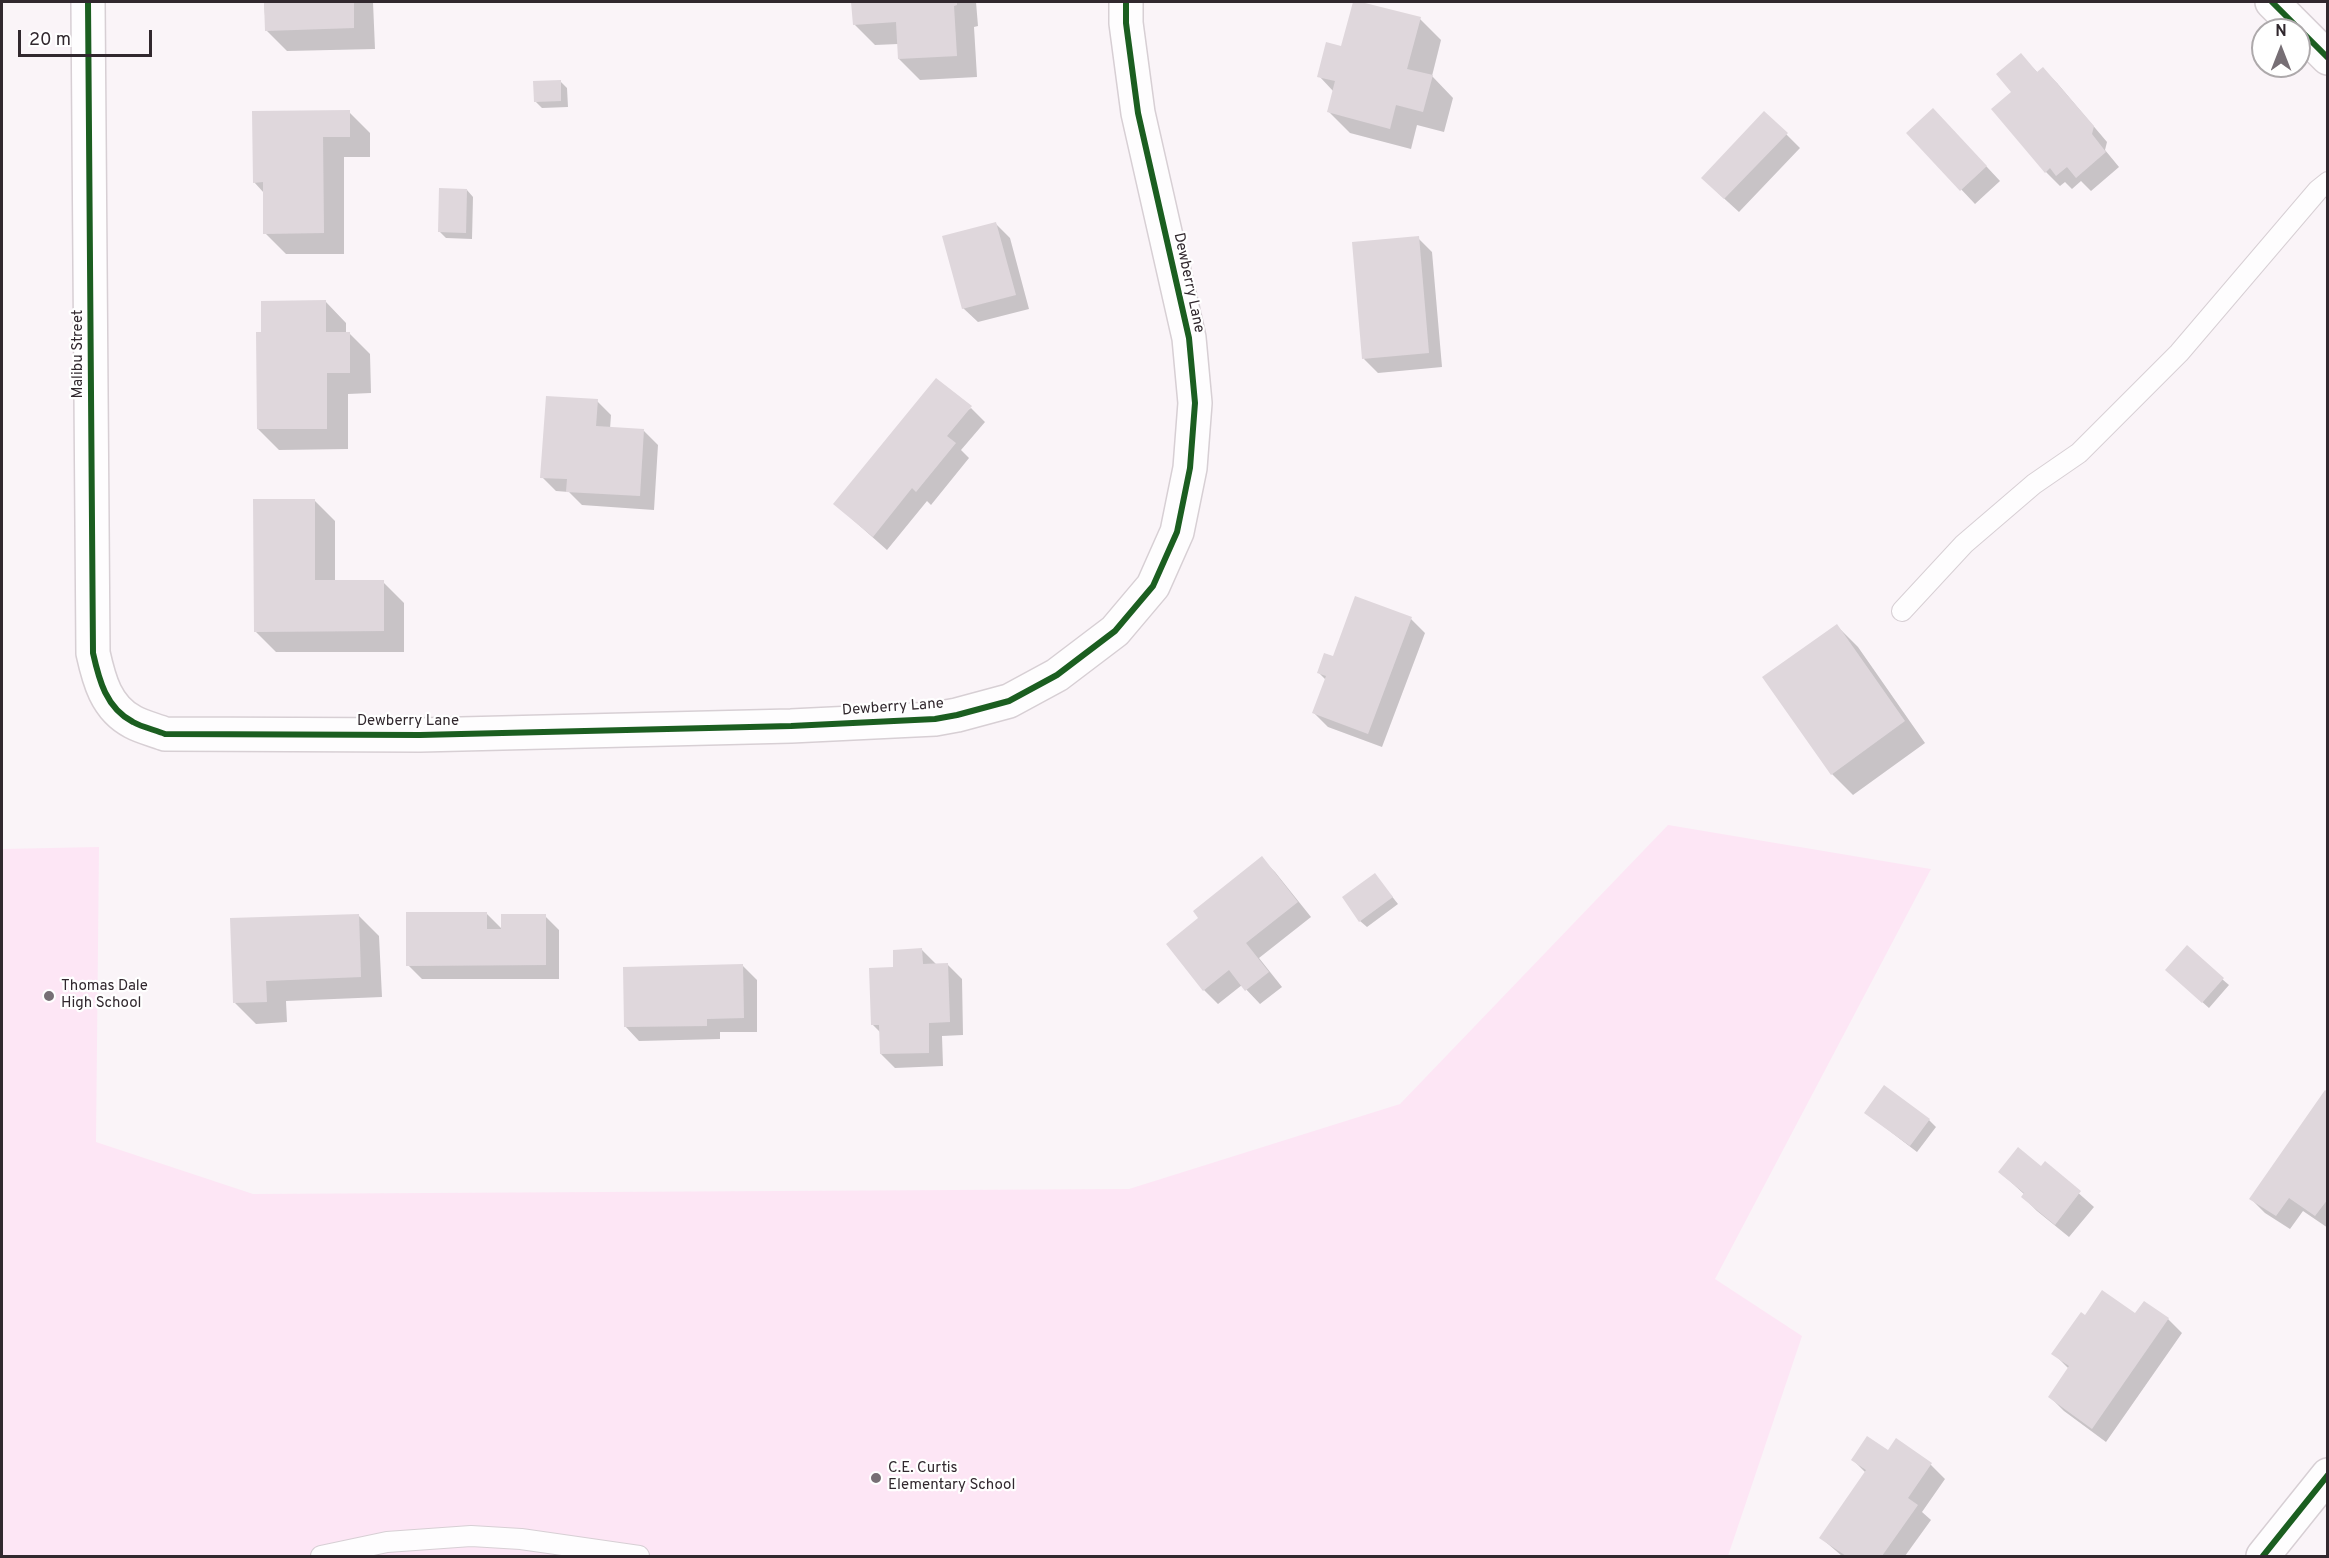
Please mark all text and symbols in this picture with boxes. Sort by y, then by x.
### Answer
scale bar [21,18,154,56]
north arrow [2251,18,2311,78]
text: N [2275,22,2287,42]
text: 20 m [29,29,71,52]
street label: Dewberry Lane [1169,231,1207,335]
street label: Malibu Street [70,310,88,398]
street label: Dewberry Lane [841,695,945,721]
street label: Dewberry Lane [357,713,459,731]
place label: Thomas Dale High School [61,978,148,1013]
marker: Thomas Dale High School [42,989,56,1003]
place label: C.E. Curtis Elementary School [888,1460,1015,1495]
marker: C.E. Curtis Elementary School [869,1471,883,1485]

